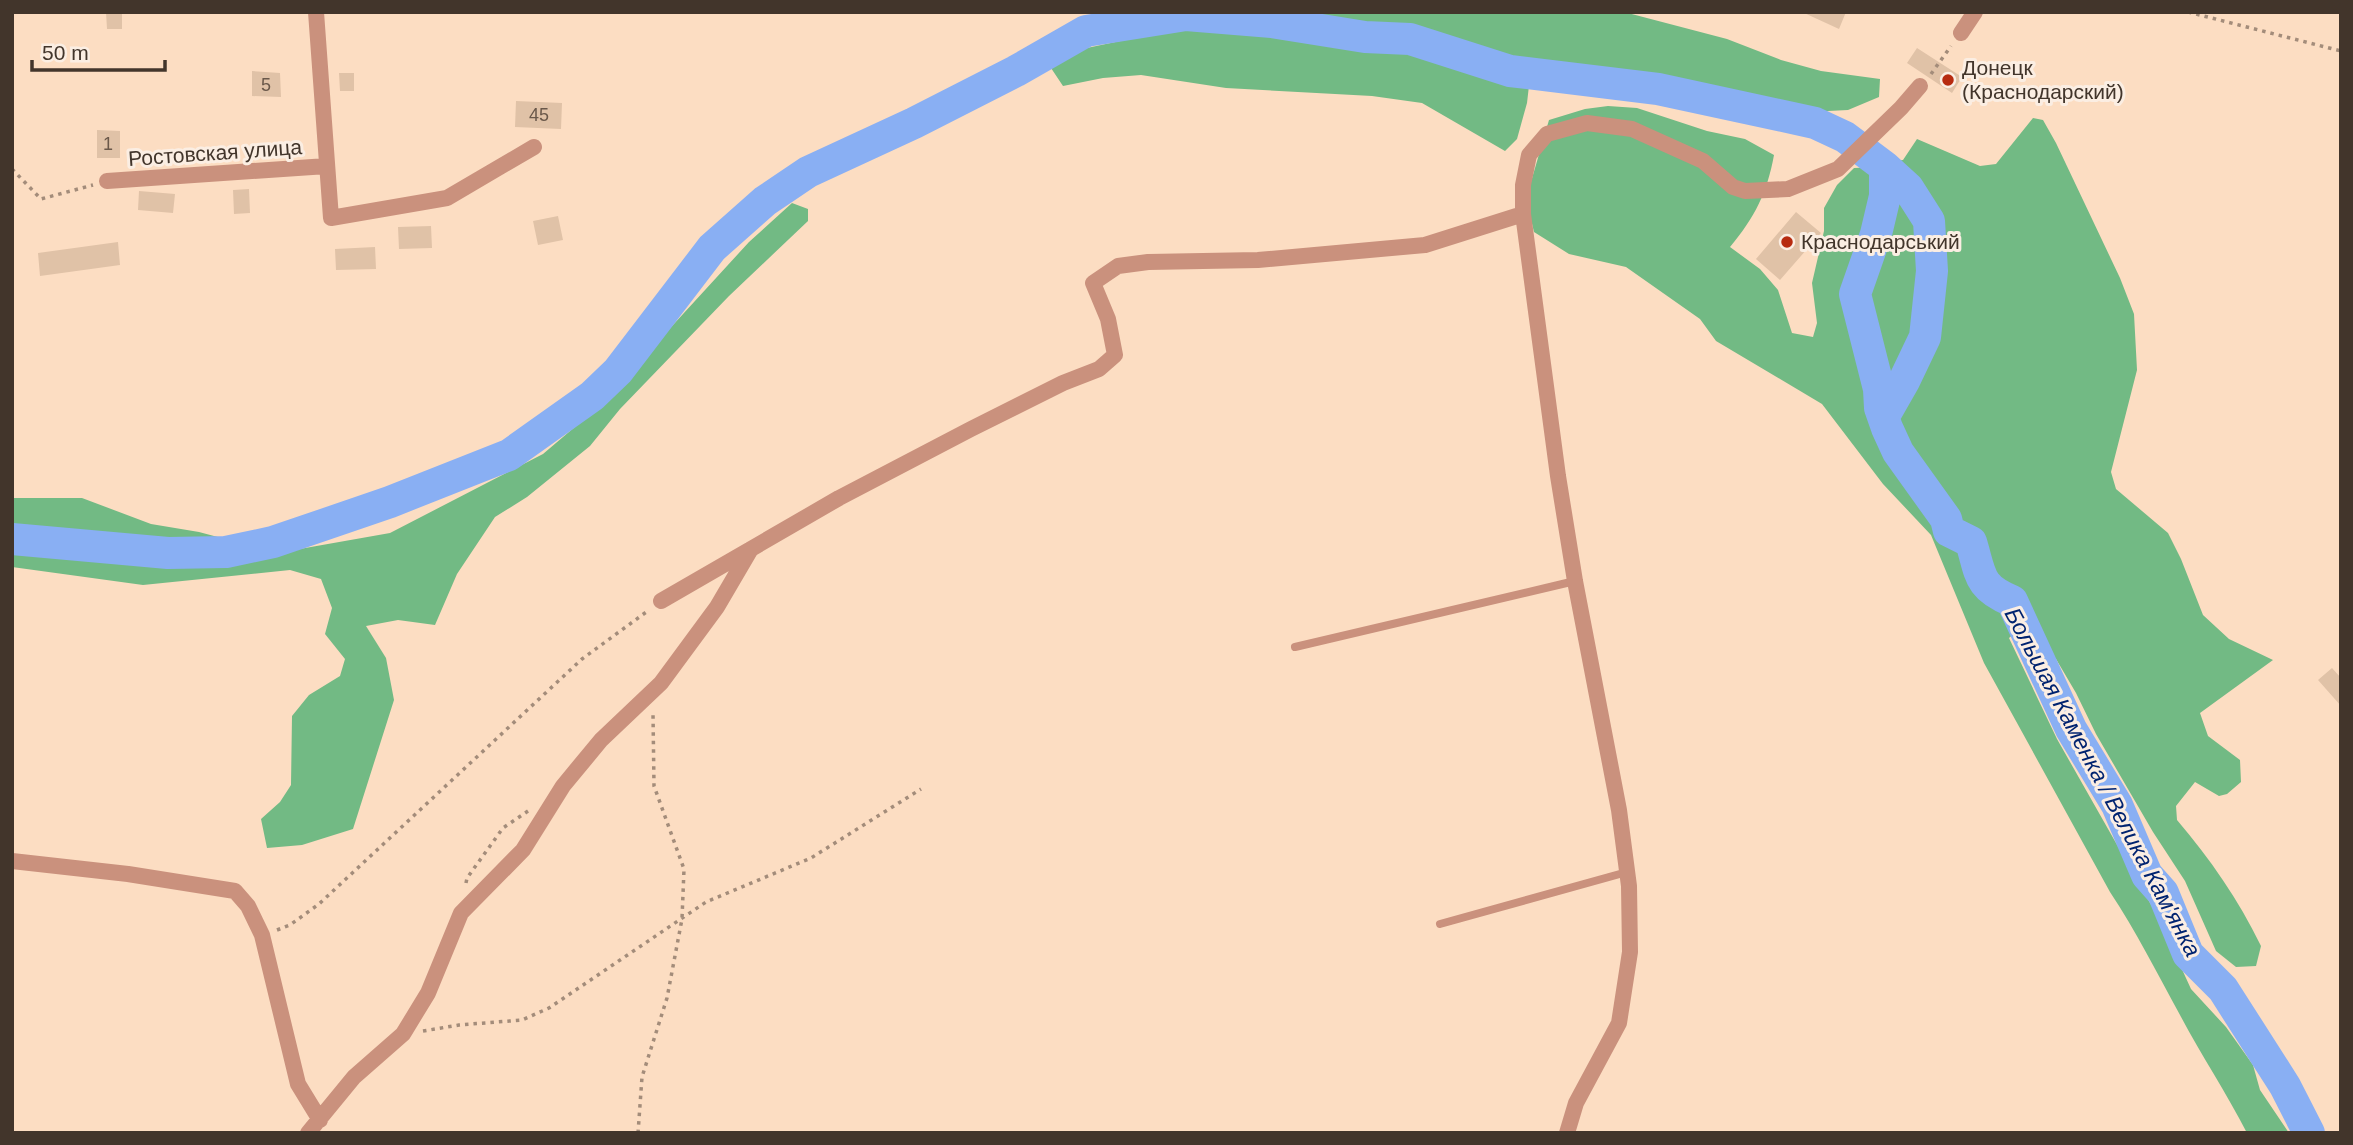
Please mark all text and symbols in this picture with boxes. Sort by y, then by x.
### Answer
scale bar [32,28,164,72]
text: 50 m [42,41,89,64]
place label: Донецк (Краснодарский) [1962,56,2124,103]
marker: Донецк (Краснодарский) [1940,72,1956,88]
house number: 5 [261,75,271,95]
house number: 45 [529,105,549,125]
house number: 1 [103,134,113,154]
street label: Ростовская улица [127,135,303,170]
place label: Краснодарський [1801,230,1960,253]
marker: Краснодарський [1779,234,1795,250]
water label: Большая Каменка / Велика Кам'янка [2000,603,2206,961]

